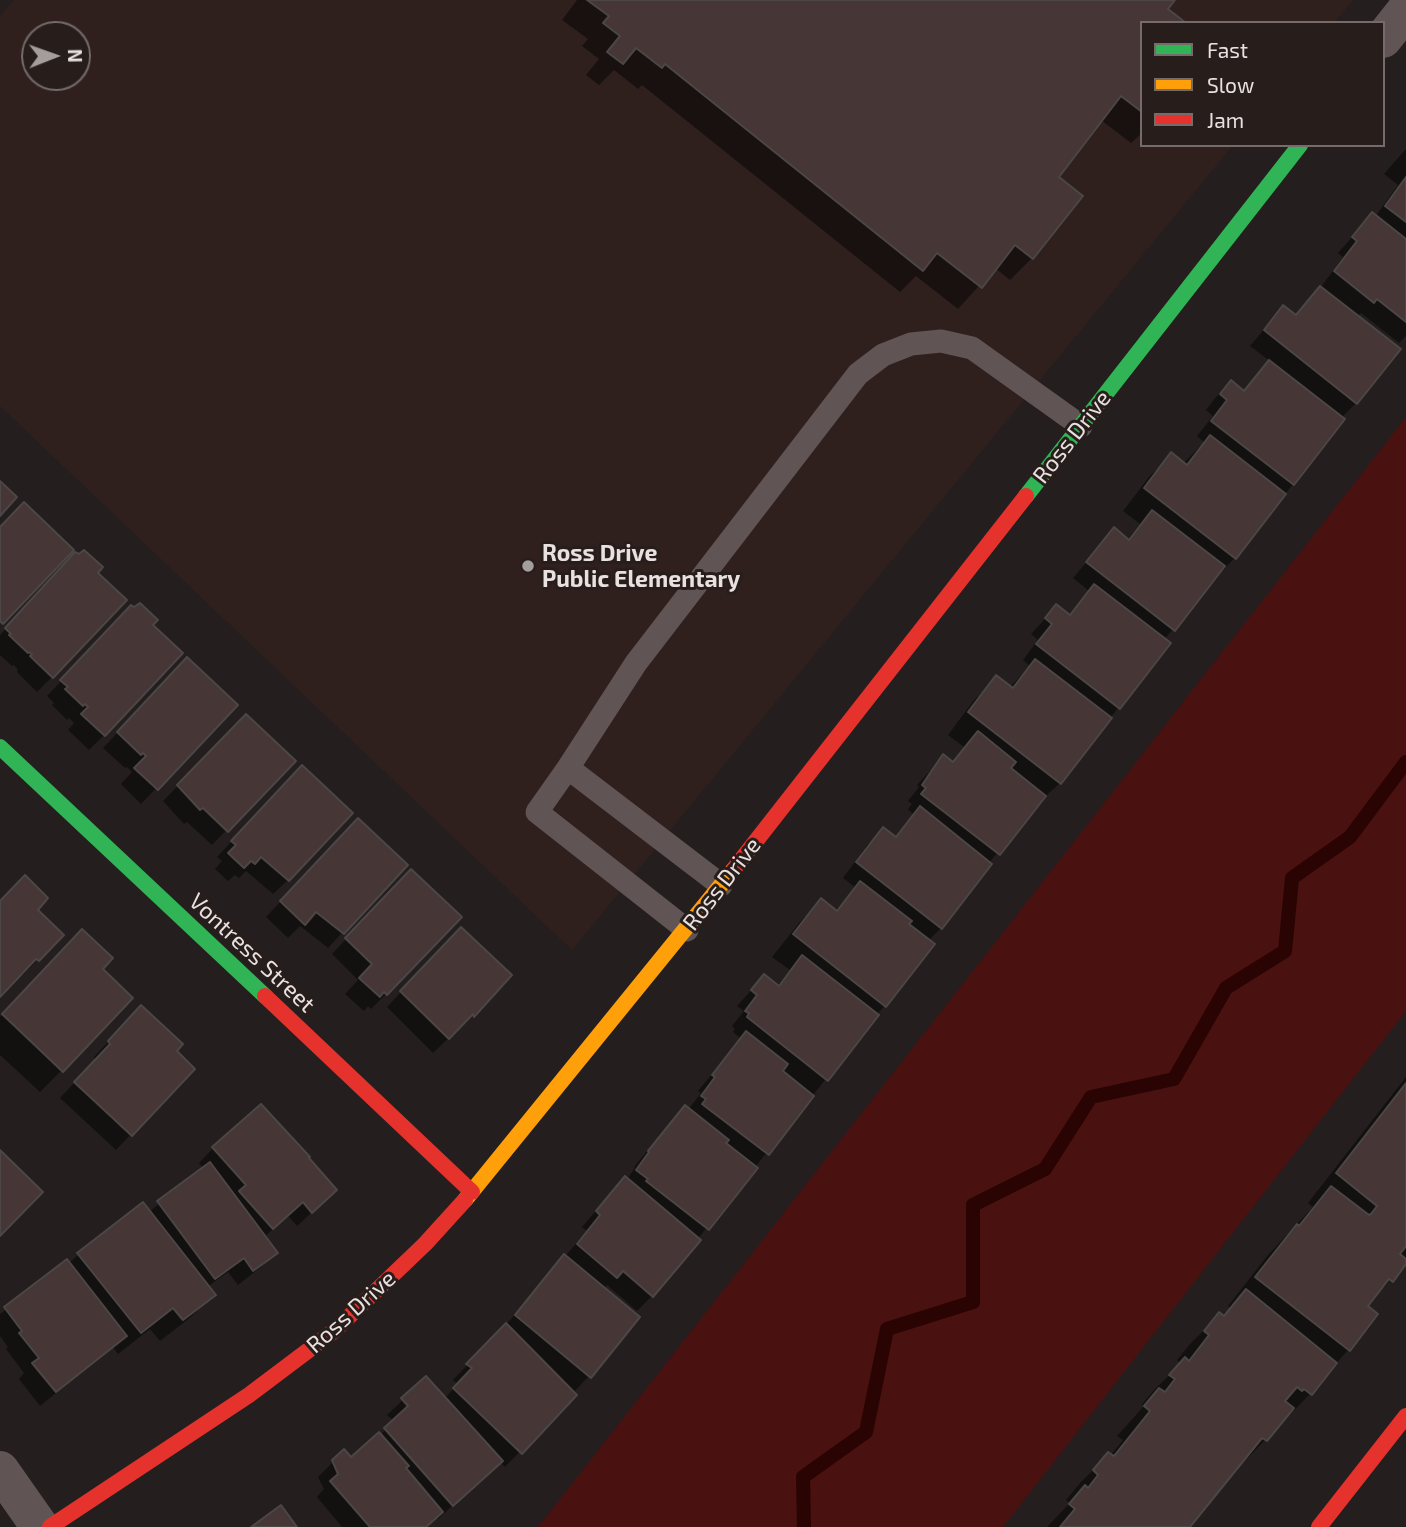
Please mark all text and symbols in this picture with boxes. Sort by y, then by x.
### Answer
north arrow [21,21,91,91]
legend [1140,21,1385,147]
text: Fast [1207,37,1248,62]
text: N [64,49,87,63]
text: Slow [1207,72,1254,97]
text: Jam [1207,107,1244,132]
street label: Ross Drive [1027,385,1117,489]
place label: Ross Drive Public Elementary [542,539,740,593]
marker: Ross Drive Public Elementary [520,558,536,574]
street label: Ross Drive [677,832,767,936]
street label: Vontress Street [183,888,321,1018]
street label: Ross Drive [301,1265,401,1359]

